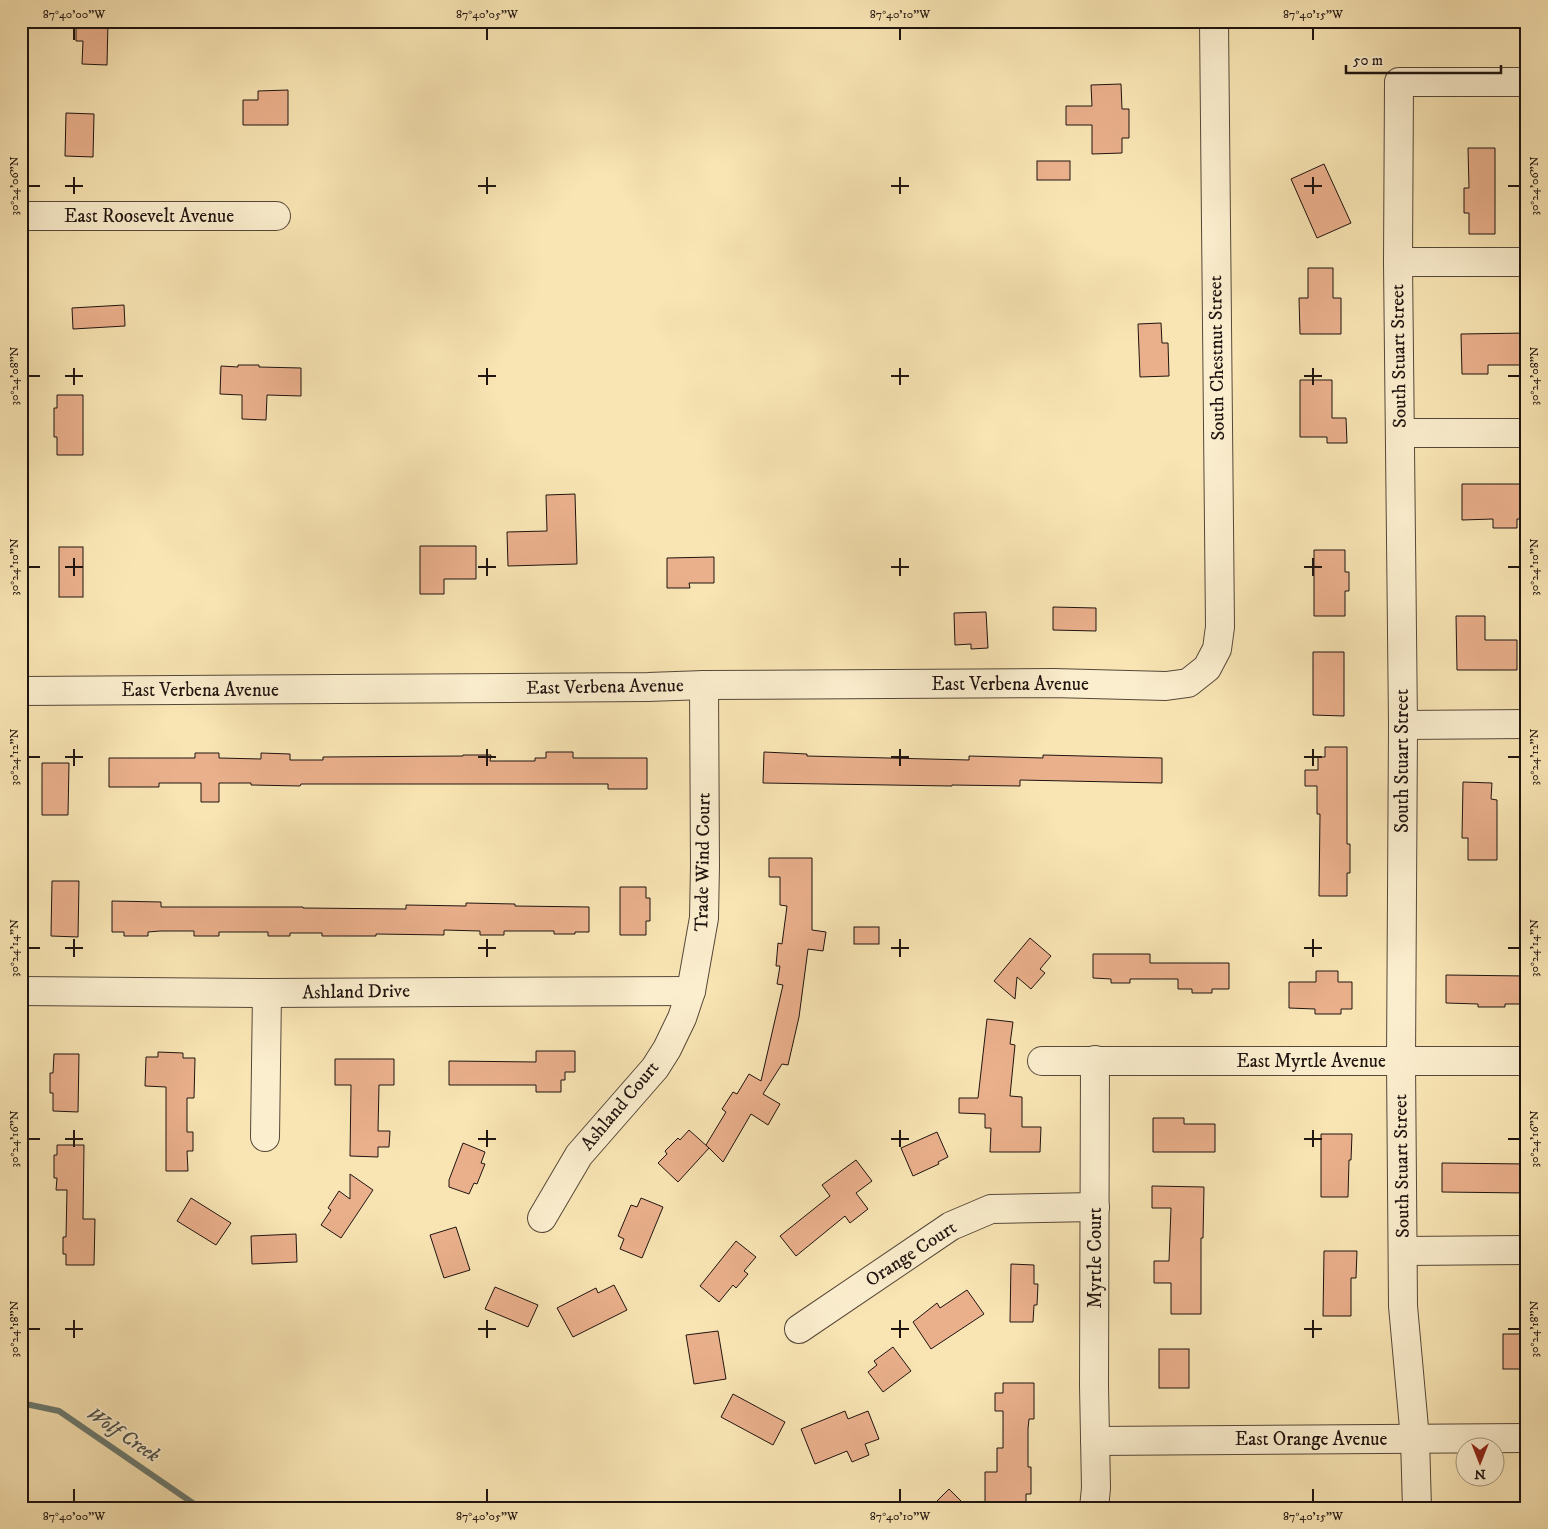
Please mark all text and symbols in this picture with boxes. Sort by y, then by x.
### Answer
text: 87°40'00"W [43,7,106,22]
text: 87°40'05"W [456,7,519,22]
text: 87°40'10"W [870,7,931,22]
text: 87°40'15"W [1283,7,1344,22]
scale bar [1346,42,1500,74]
text: 50 m [1353,51,1383,70]
text: 30°24'06"N [7,156,22,216]
text: 30°24'06"N [1527,156,1542,216]
street label: East Roosevelt Avenue [64,205,234,228]
street label: South Chestnut Street [1204,275,1230,441]
street label: South Stuart Street [1386,284,1412,428]
text: 30°24'08"N [7,346,22,405]
text: 30°24'08"N [1527,346,1542,405]
text: 30°24'10"N [7,538,22,596]
text: 30°24'10"N [1527,538,1542,596]
street label: East Verbena Avenue [931,673,1089,696]
street label: East Verbena Avenue [526,674,684,700]
street label: East Verbena Avenue [121,679,279,702]
street label: South Stuart Street [1391,689,1414,833]
text: 30°24'12"N [7,728,22,785]
text: 30°24'12"N [1527,728,1542,785]
street label: Trade Wind Court [690,792,716,932]
text: 30°24'14"N [7,919,22,977]
text: 30°24'14"N [1527,919,1542,977]
street label: Ashland Drive [302,980,410,1004]
street label: East Myrtle Avenue [1236,1050,1386,1073]
street label: Ashland Court [576,1057,664,1155]
street label: South Stuart Street [1389,1094,1415,1238]
text: 30°24'16"N [7,1110,22,1168]
text: 30°24'16"N [1527,1110,1542,1168]
street label: Myrtle Court [1084,1208,1107,1308]
street label: Orange Court [861,1216,961,1292]
text: 30°24'18"N [7,1300,22,1357]
text: 30°24'18"N [1527,1300,1542,1357]
water label: Wolf Creek [82,1401,165,1469]
street label: East Orange Avenue [1235,1428,1387,1451]
north arrow [1456,1436,1506,1486]
text: N [1474,1465,1486,1483]
text: 87°40'00"W [43,1509,106,1524]
text: 87°40'05"W [456,1509,519,1524]
text: 87°40'10"W [870,1509,931,1524]
text: 87°40'15"W [1283,1509,1344,1524]

